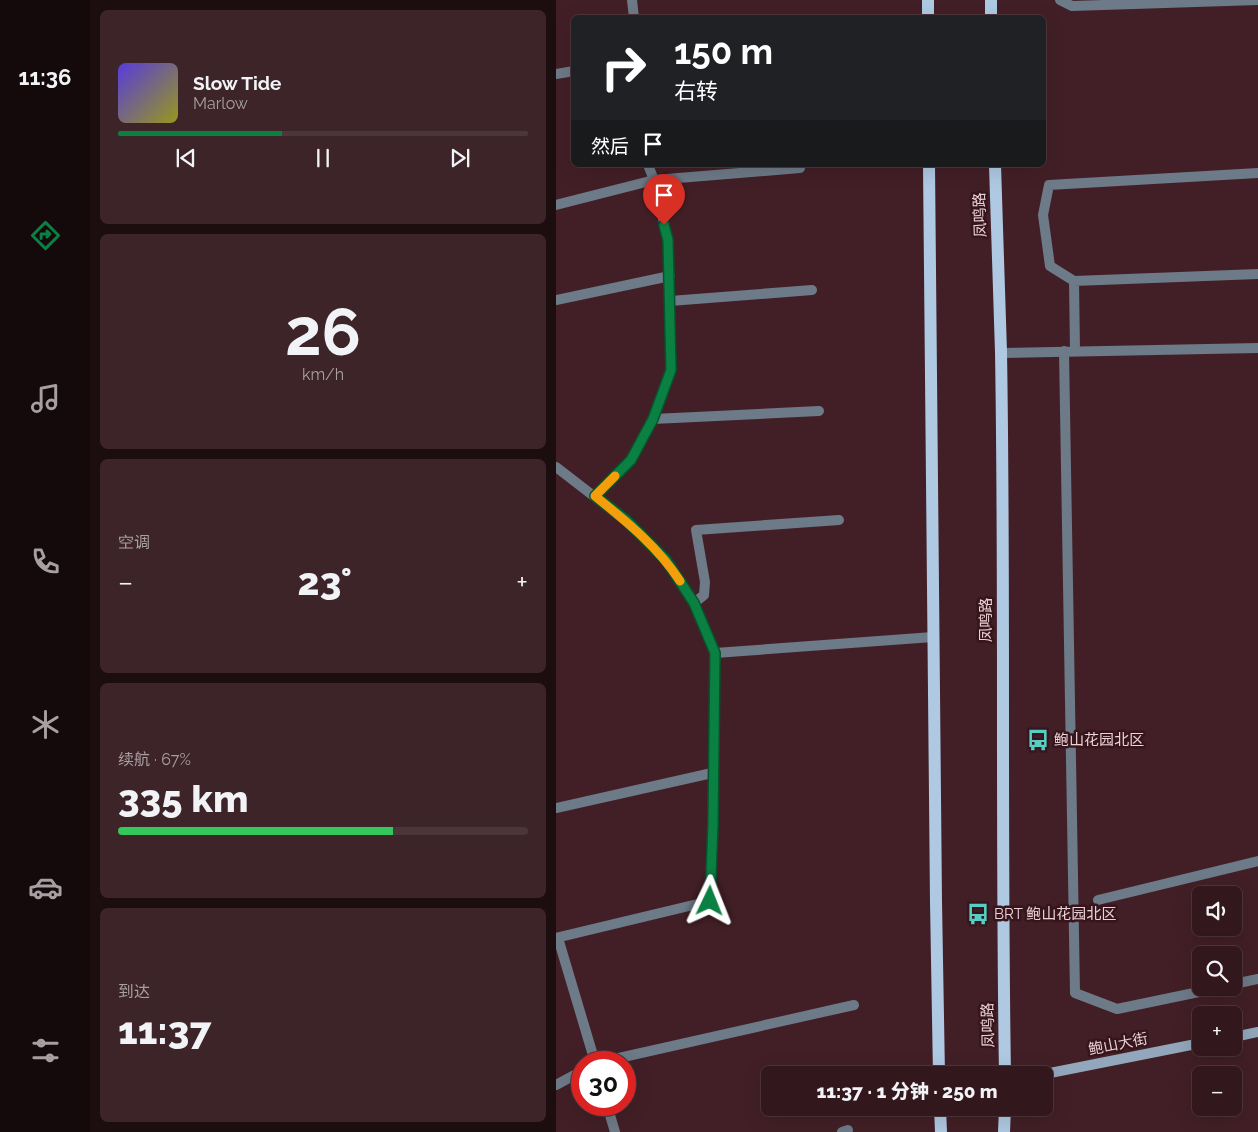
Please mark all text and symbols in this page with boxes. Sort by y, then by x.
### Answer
text: 150 m [674,31,773,72]
icon: right [591,35,656,100]
text: 11:36 [19,64,71,90]
text: Slow Tide [193,72,282,94]
text: 右转 [674,78,718,104]
text: Marlow [193,94,248,113]
icon: arrive [639,130,667,158]
text: 然后 [591,135,629,157]
icon: previous [172,144,200,172]
icon: pause [309,144,337,172]
icon: next [446,144,474,172]
pin [643,174,685,225]
icon: arrive [650,181,678,209]
street label: 凤鸣路 [970,192,990,238]
icon: directions [28,218,63,253]
text: 26 [285,294,361,370]
text: km/h [302,365,344,384]
icon: music [28,381,63,416]
text: 空调 [118,533,150,552]
icon: phone [28,544,63,579]
text: 23° [298,559,352,604]
text: − [118,566,133,599]
text: + [516,566,528,599]
street label: 凤鸣路 [977,597,995,643]
icon: climate [28,707,63,742]
bus stop icon: 鲍山花园北区 [1025,727,1051,753]
place label: 鲍山花园北区 [1054,731,1144,749]
text: 续航 · 67% [118,750,191,769]
text: 335 km [118,776,248,821]
icon: car [28,870,63,905]
position arrow [683,874,735,926]
map controls [1192,886,1242,1116]
button: sound [1192,886,1242,936]
bus stop icon: BRT 鲍山花园北区 [965,901,991,927]
place label: BRT 鲍山花园北区 [994,905,1116,923]
button: search [1192,946,1242,996]
text: 到达 [118,982,150,1001]
street label: 凤鸣路 [979,1002,997,1048]
button: + [1192,1006,1242,1056]
text: 11:37 [118,1008,211,1053]
street label: 鲍山大街 [1087,1029,1149,1059]
icon: filters [28,1033,63,1068]
speed limit sign: 30 [571,1051,636,1116]
button: − [1192,1066,1242,1116]
text: 11:37 · 1 分钟 · 250 m [816,1080,998,1102]

